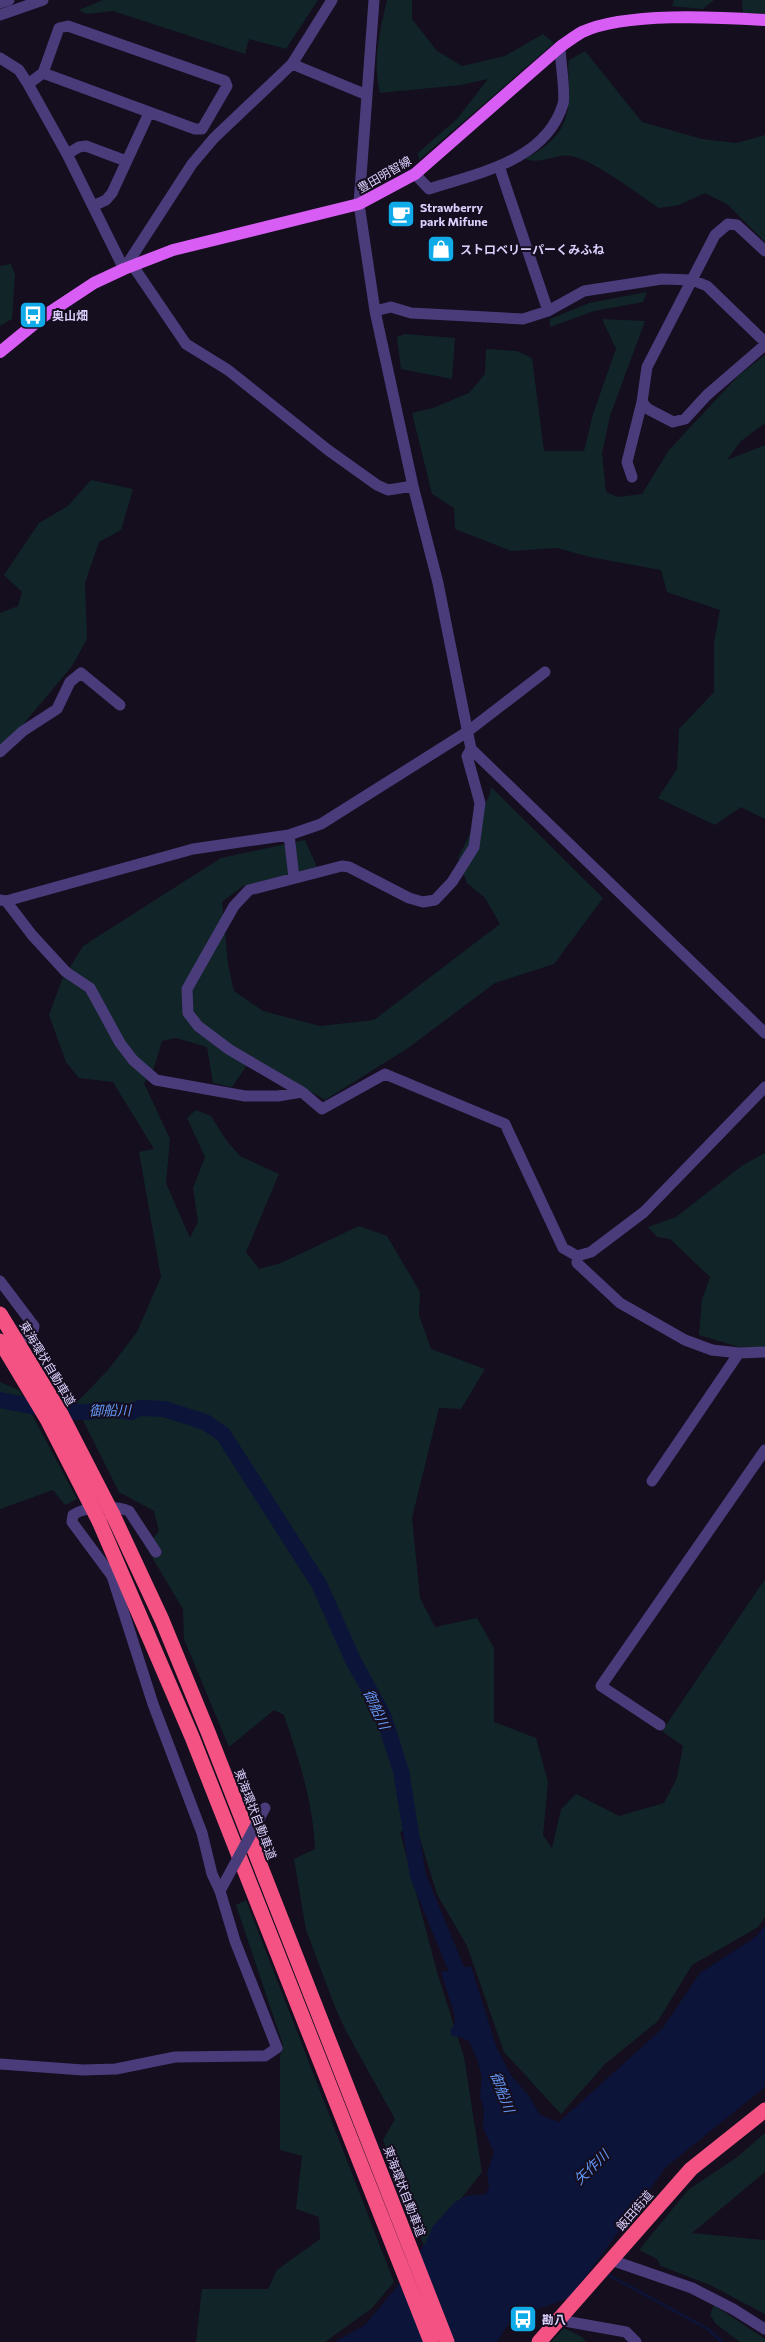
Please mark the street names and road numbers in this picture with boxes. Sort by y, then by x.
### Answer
street label: 豊田明智線 [355,153,413,195]
street label: 東海環状自動車道 [17,1318,79,1408]
street label: 東海環状自動車道 [232,1767,280,1861]
street label: 東海環状自動車道 [381,2144,429,2238]
street label: 飯田街道 [613,2187,655,2233]

